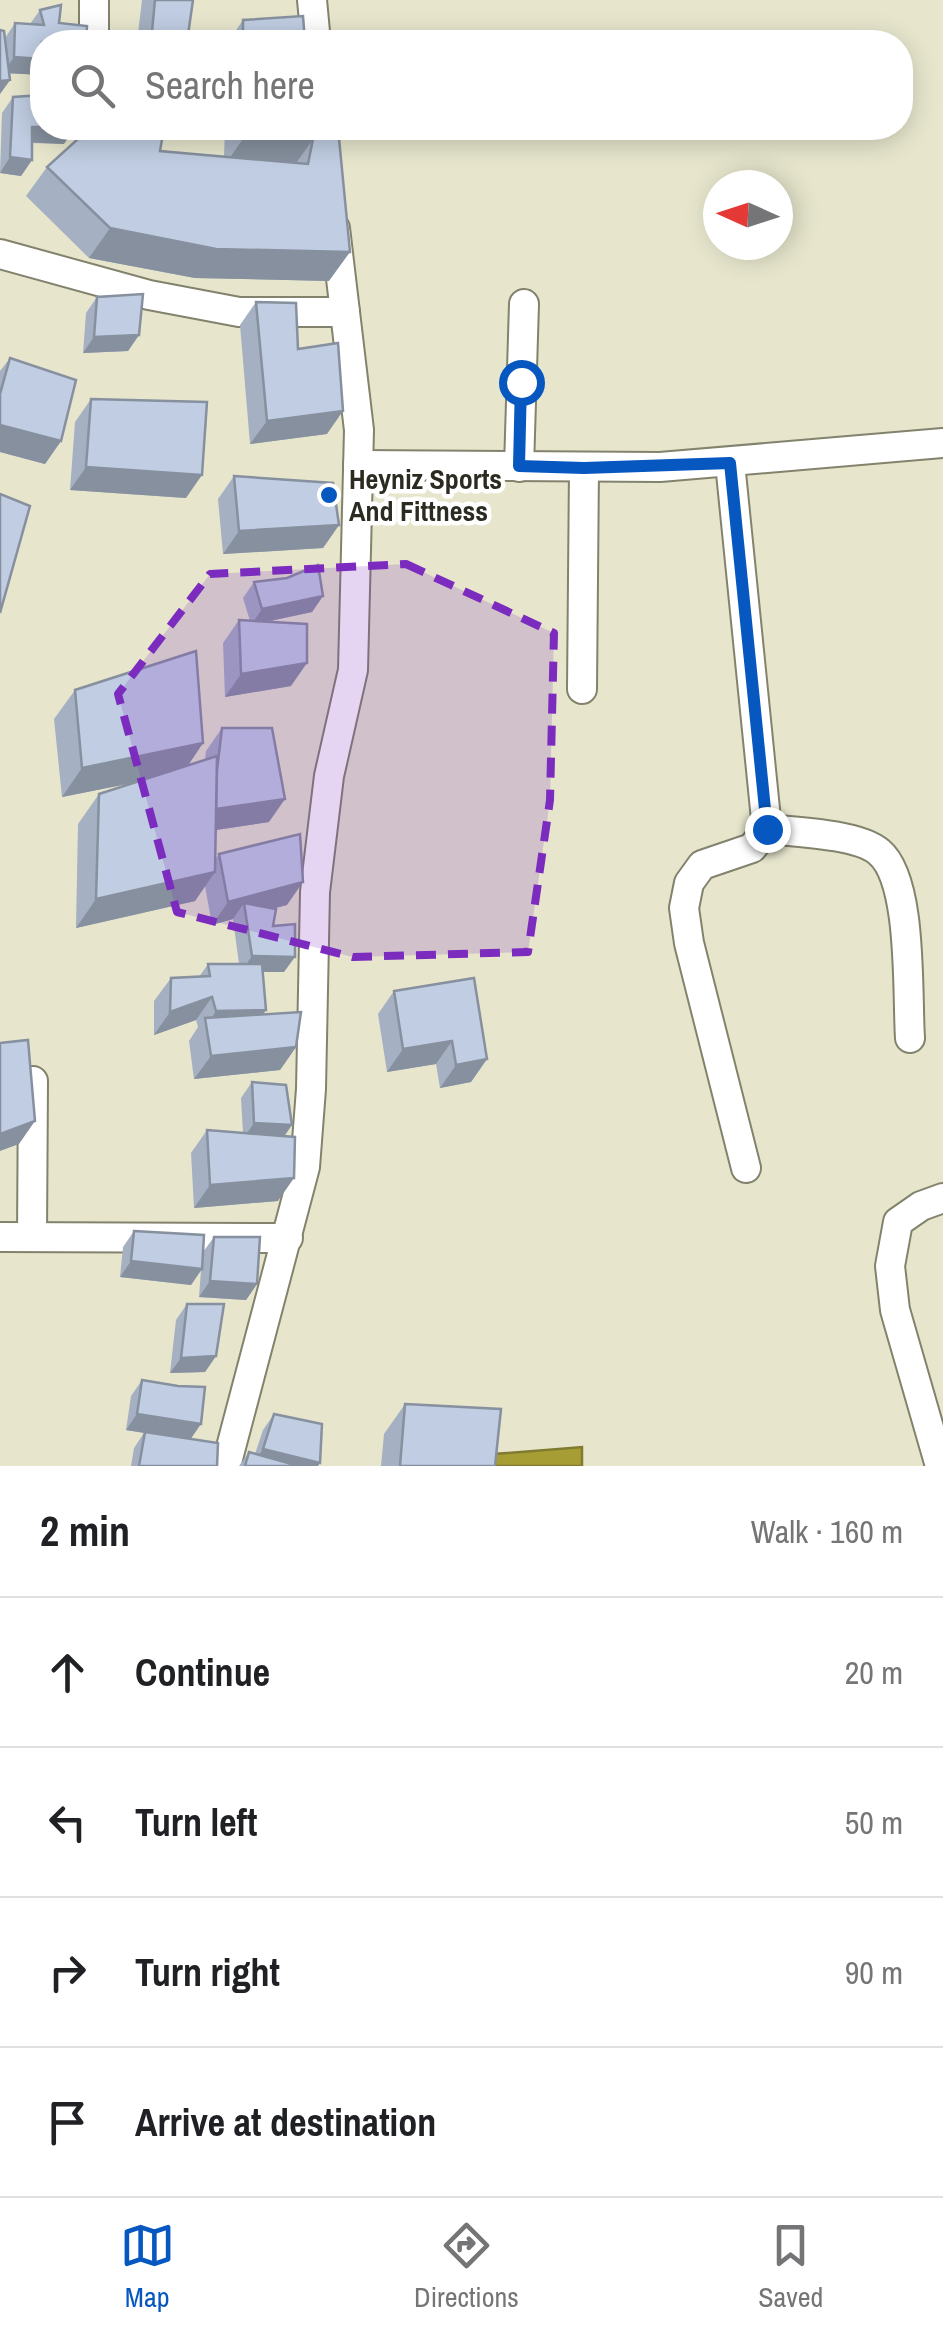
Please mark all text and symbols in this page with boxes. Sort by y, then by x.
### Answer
search box [30,30,913,140]
icon: search [65,58,120,113]
text: Search here [145,60,315,111]
north arrow [703,170,793,260]
route start [499,360,545,406]
place label: Heyniz Sports And Fittness [349,460,502,530]
marker: Heyniz Sports And Fittness [318,484,340,506]
route end [745,807,791,853]
text: 2 min [40,1503,130,1559]
text: Walk · 160 m [751,1510,903,1553]
icon: ahead [40,1645,95,1700]
text: Continue [135,1647,270,1698]
text: 20 m [845,1651,903,1694]
icon: left [40,1795,95,1850]
text: Turn left [135,1797,257,1848]
text: 50 m [845,1801,903,1844]
icon: right [40,1945,95,2000]
text: Turn right [135,1947,280,1998]
text: 90 m [845,1951,903,1994]
icon: arrive [40,2095,95,2150]
text: Arrive at destination [135,2097,436,2148]
tab: Map [120,2218,175,2316]
tab: Directions [414,2218,519,2316]
tab: Saved [758,2218,823,2316]

